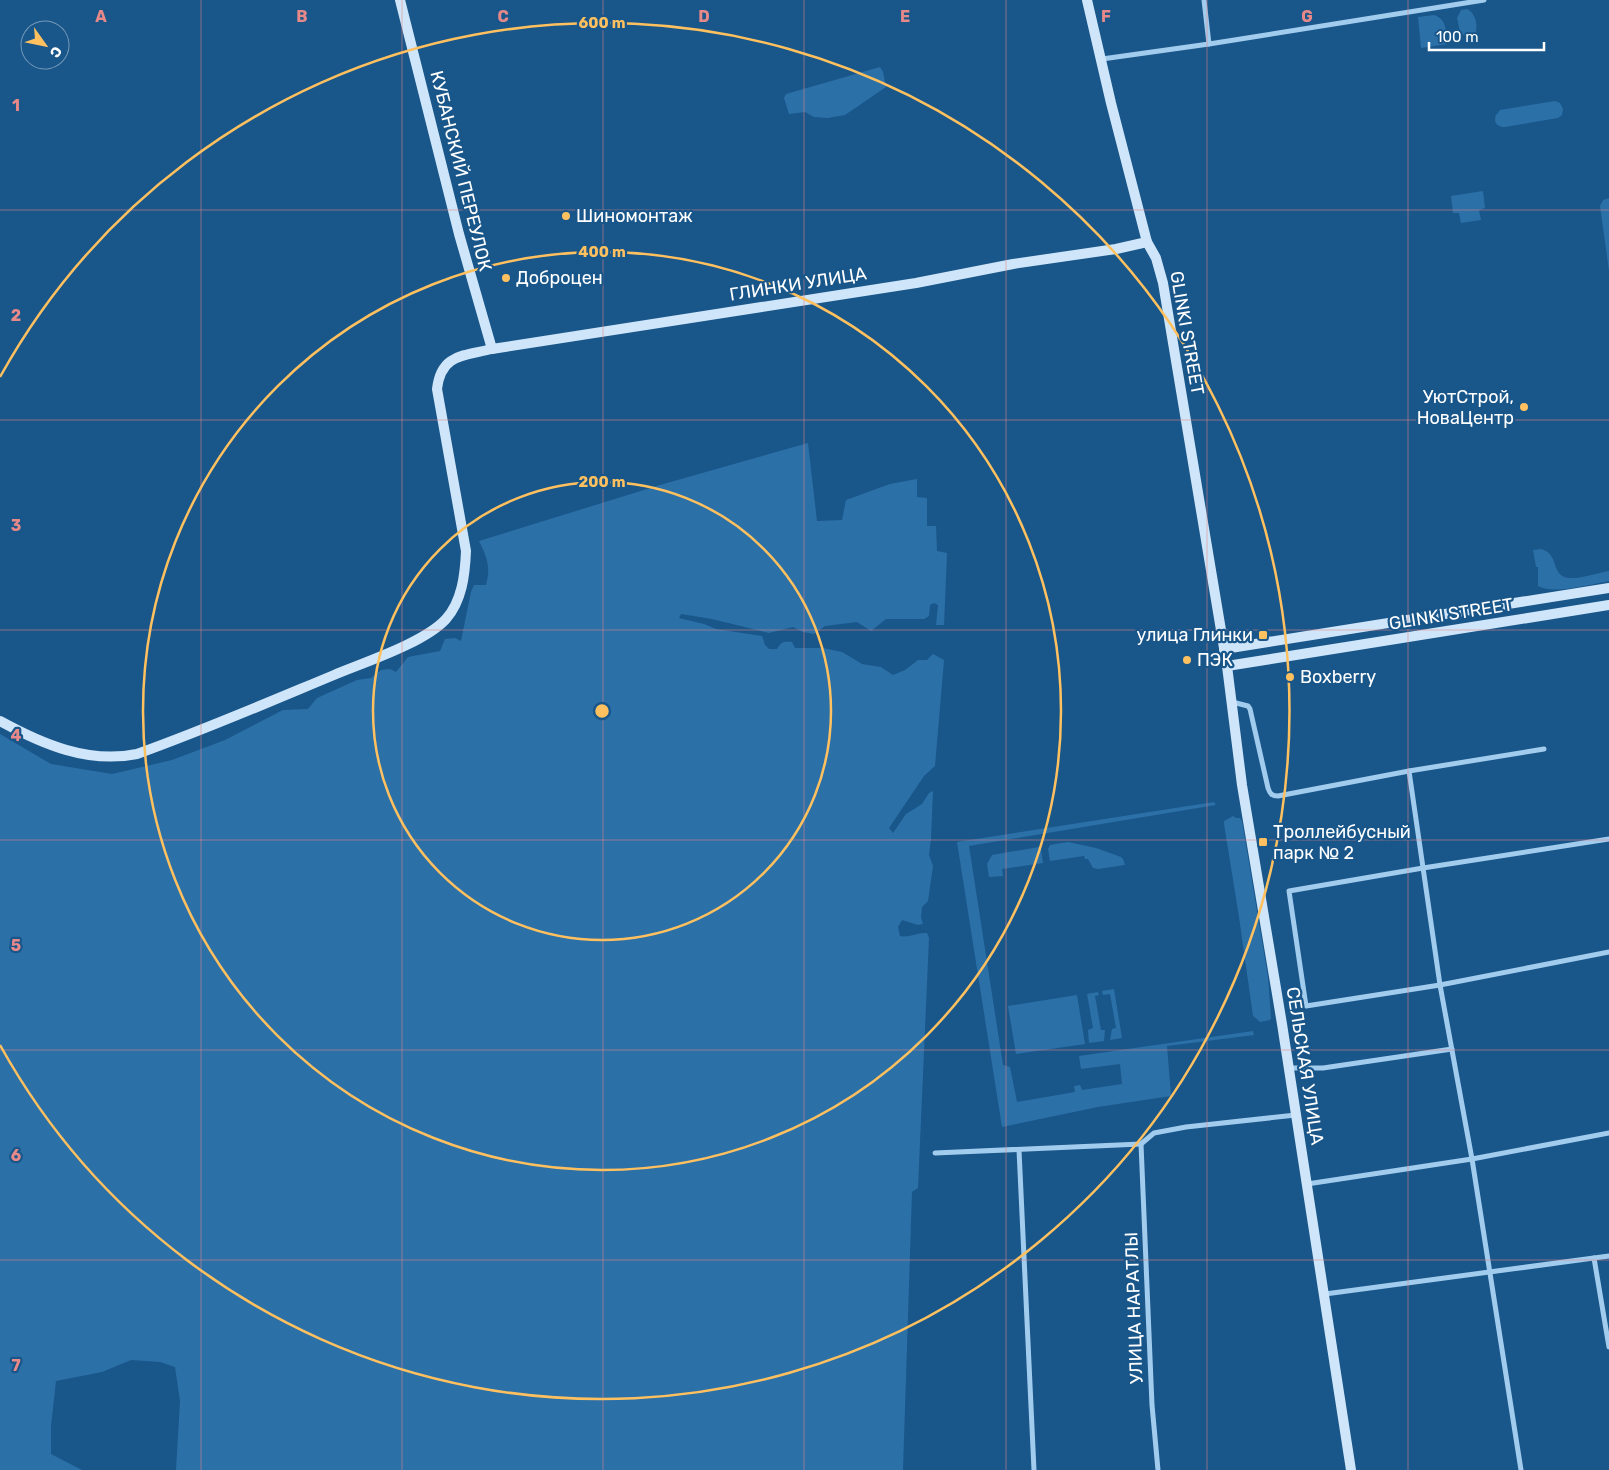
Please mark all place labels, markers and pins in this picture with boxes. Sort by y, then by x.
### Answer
place label: Шиномонтаж [576,205,693,227]
marker: Шиномонтаж [560,210,572,222]
place label: Доброцен [516,267,603,289]
marker: Доброцен [500,272,512,284]
place label: УютСтрой, НоваЦентр [1417,386,1514,429]
marker: УютСтрой, НоваЦентр [1518,401,1530,413]
place label: улица Глинки [1137,624,1253,646]
marker: улица Глинки [1257,629,1269,641]
place label: ПЭК [1197,649,1233,671]
marker: ПЭК [1181,654,1193,666]
place label: Boxberry [1300,666,1376,688]
marker: Boxberry [1284,671,1296,683]
centre of rings [593,702,611,720]
place label: Троллейбусный парк № 2 [1273,821,1411,864]
marker: Троллейбусный парк № 2 [1257,836,1269,848]

